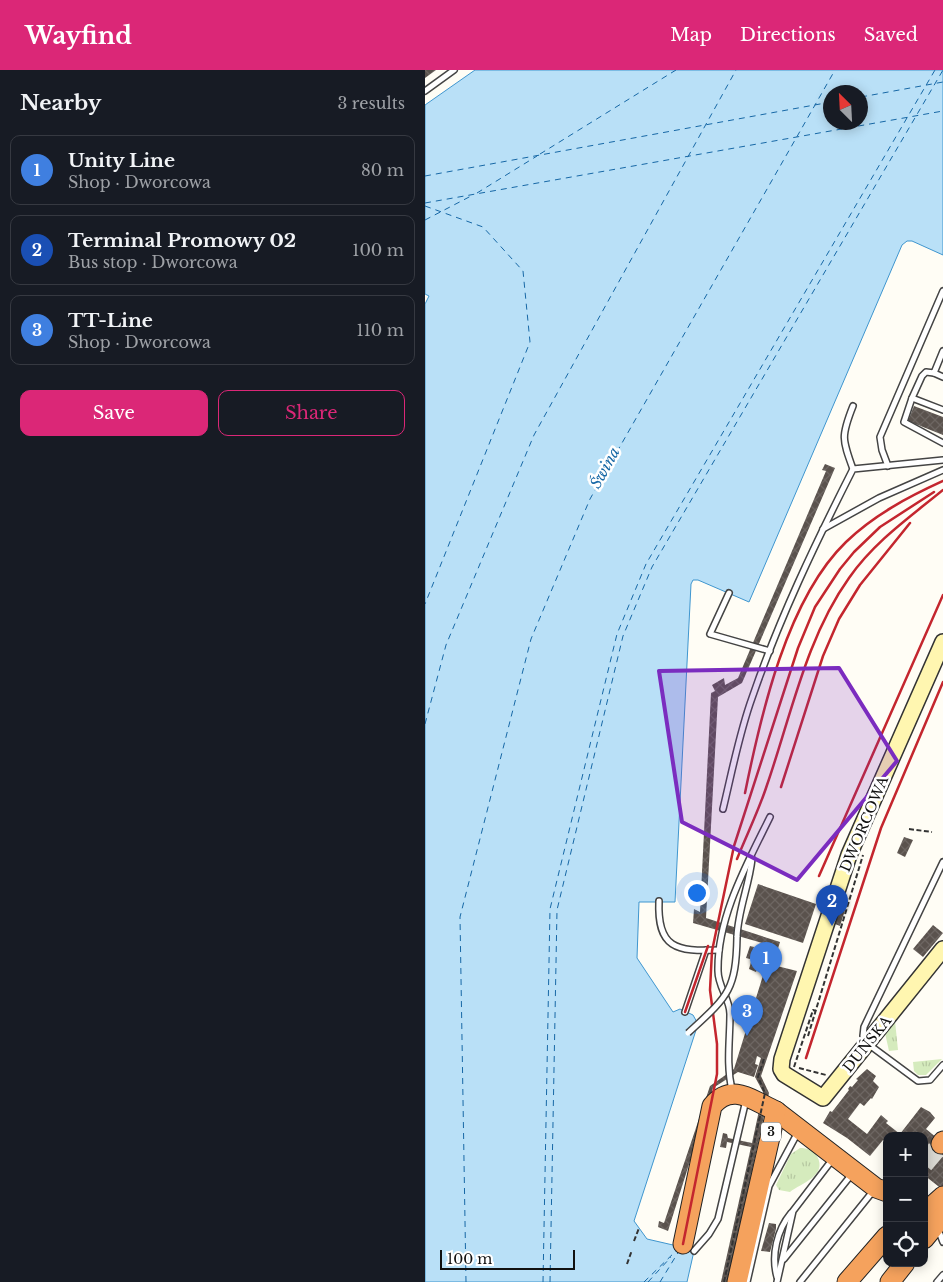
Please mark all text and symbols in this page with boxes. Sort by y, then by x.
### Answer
text: Wayfind [25,21,132,50]
text: Map [670,24,712,46]
text: Directions [740,24,836,46]
text: Saved [864,24,918,46]
north arrow [823,85,868,130]
text: Nearby [20,90,101,116]
text: 3 results [337,93,405,113]
text: Unity Line [68,149,175,172]
text: 1 [34,160,40,180]
text: 80 m [361,160,404,180]
text: Shop · Dworcowa [68,172,211,192]
text: Terminal Promowy 02 [68,229,296,252]
text: 2 [32,240,42,260]
text: 100 m [352,240,404,260]
text: Bus stop · Dworcowa [68,252,238,272]
text: TT-Line [68,309,153,332]
text: 3 [32,320,42,340]
text: 110 m [357,320,404,340]
text: Shop · Dworcowa [68,332,211,352]
button: Save [20,390,208,436]
button: Share [218,390,405,436]
water label: Świna [586,444,624,492]
street label: DWORCOWA [836,773,892,875]
your location [684,880,710,906]
pin: 2 [816,885,848,926]
pin: 1 [750,942,782,983]
pin: 3 [731,995,763,1036]
street label: DUŃSKA [838,1011,895,1076]
road number: 3 [761,1122,781,1142]
map controls [883,1132,928,1267]
button: + [883,1132,928,1177]
button: − [883,1177,928,1222]
button: locate [883,1222,928,1267]
scale bar [440,1247,575,1270]
text: 100 m [447,1250,492,1268]

